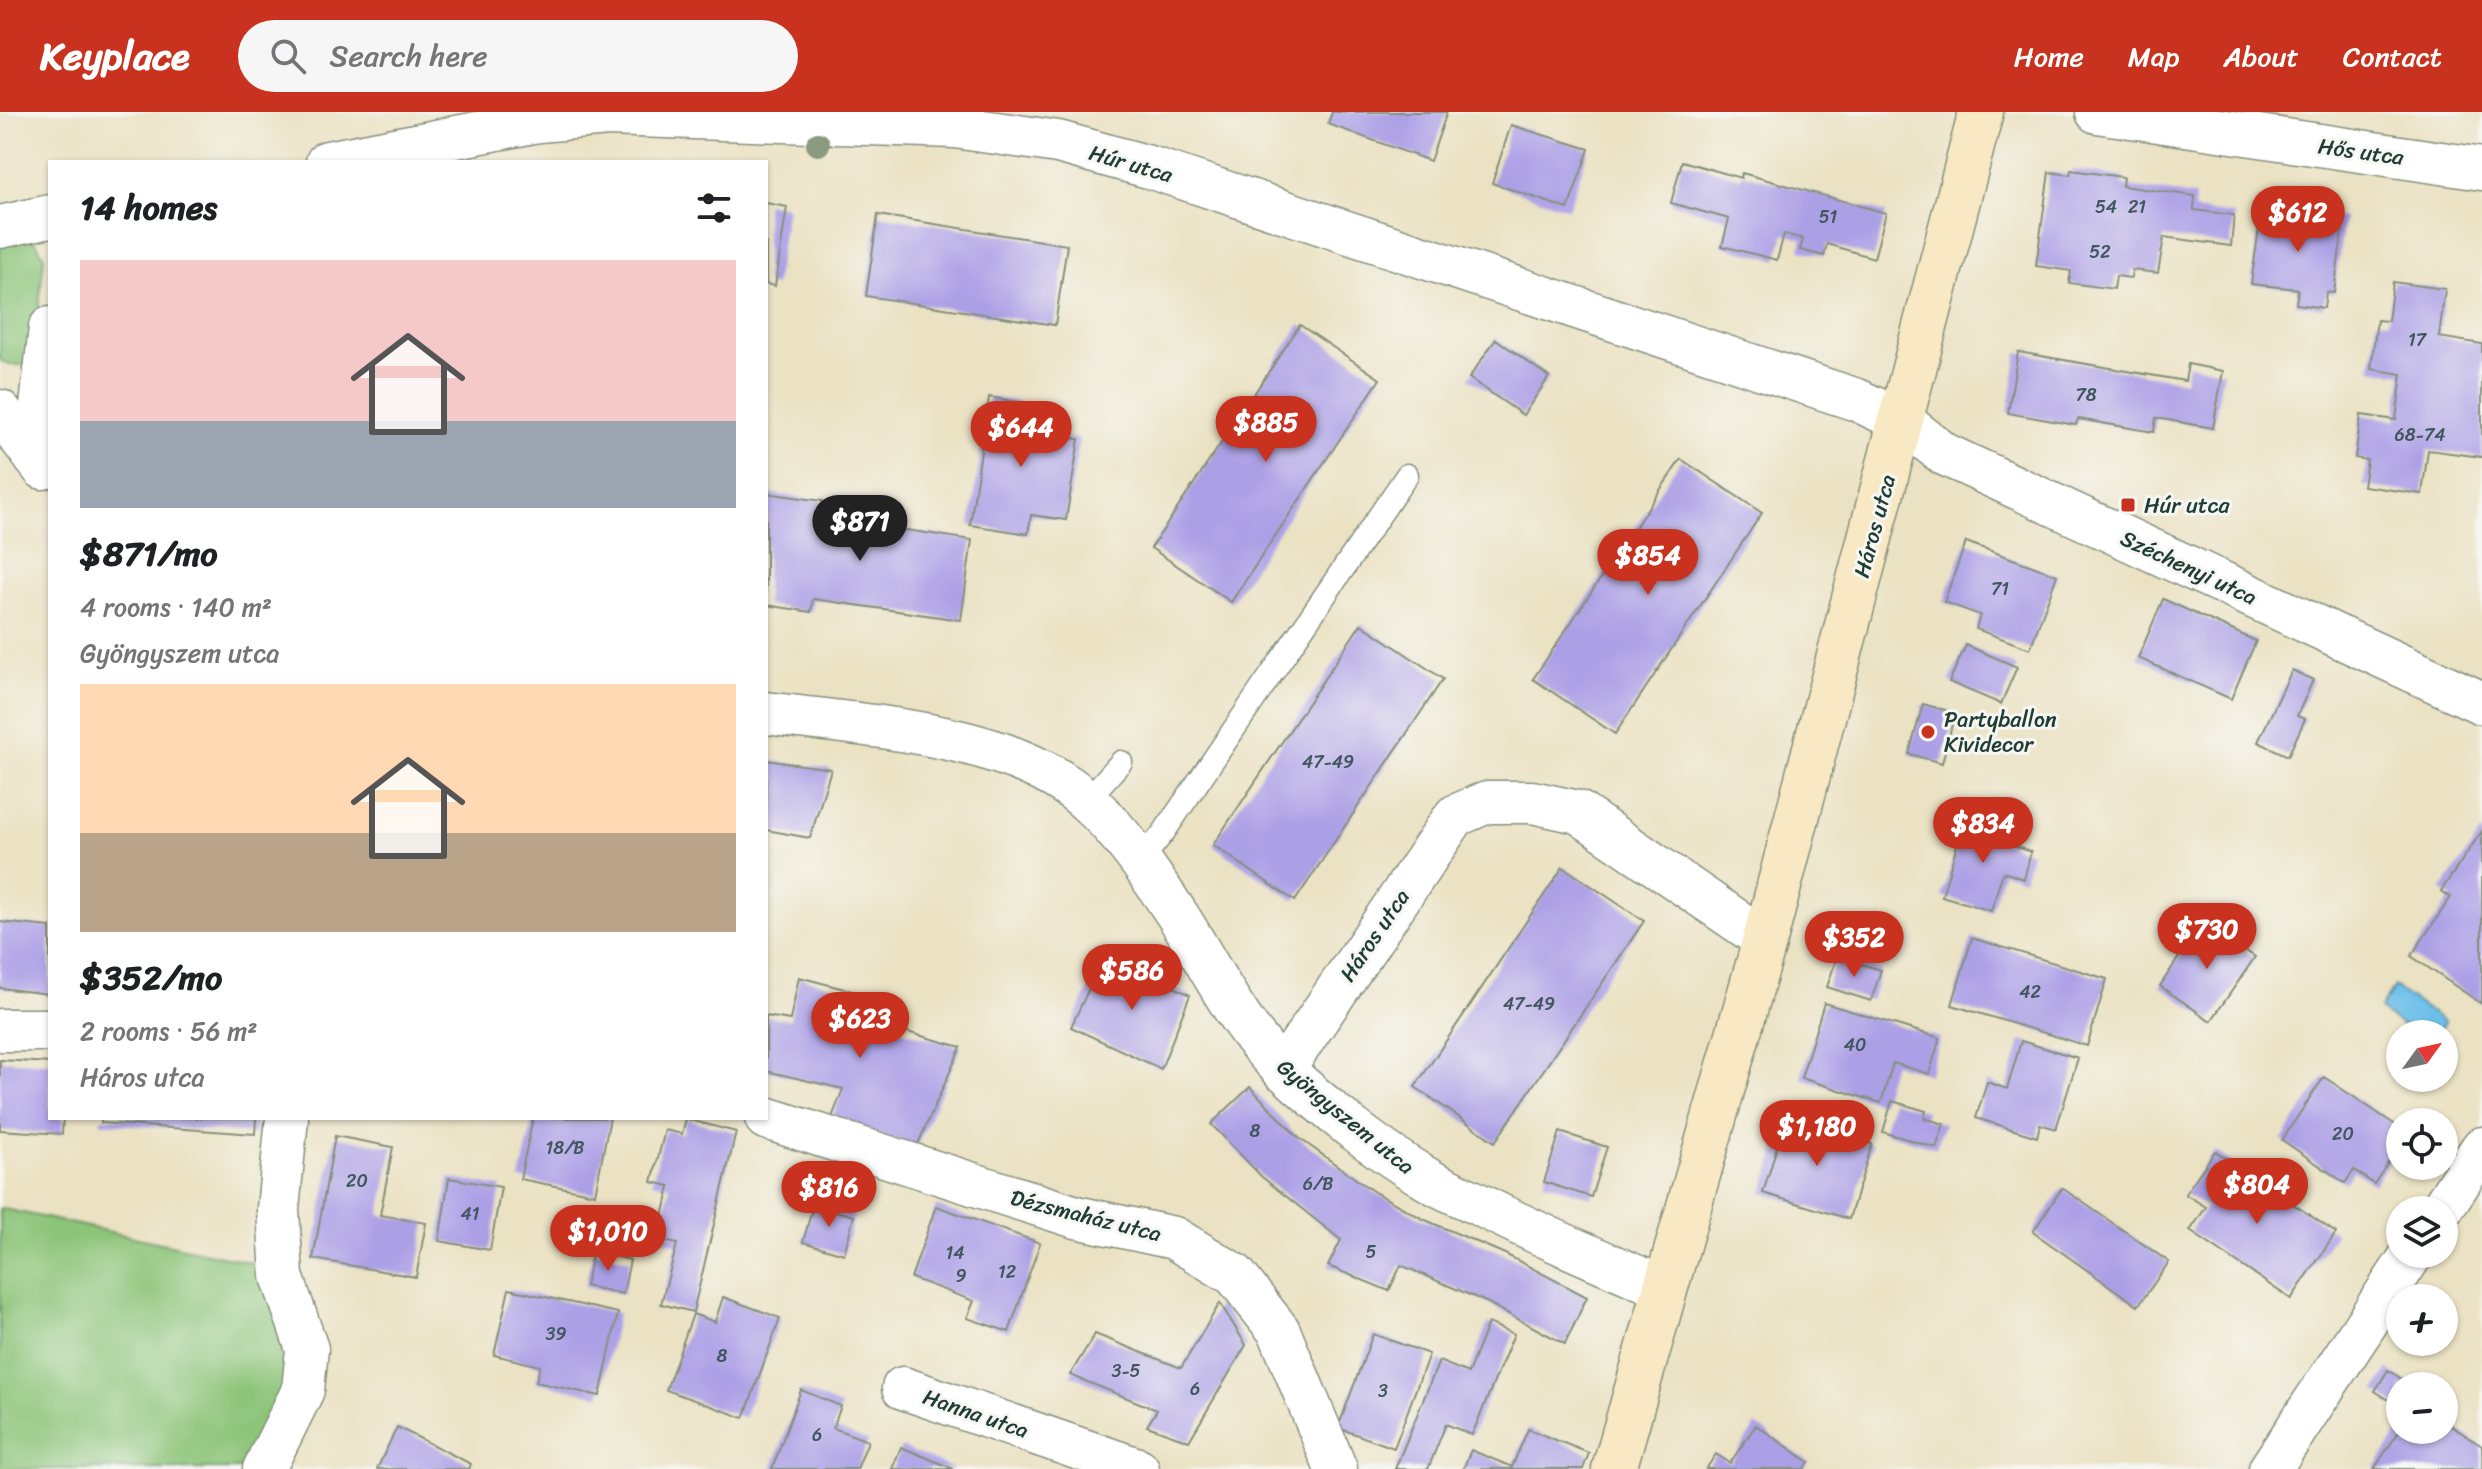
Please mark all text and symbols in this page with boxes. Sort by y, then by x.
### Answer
search box [238,20,798,92]
text: Keyplace [40,23,190,90]
text: Search here [330,29,488,83]
text: Home [2014,32,2084,81]
text: Map [2128,32,2179,81]
text: About [2223,32,2299,81]
text: Contact [2343,32,2442,81]
icon: search [266,34,310,78]
street label: Hős utca [2316,126,2407,177]
street label: Húr utca [1084,133,1178,194]
text: 14 homes [80,178,217,238]
icon: filters [692,186,736,230]
pin: $612 [2251,186,2345,254]
text: $612 [2269,189,2327,235]
house number: 54 [2095,191,2117,223]
house number: 21 [2128,191,2146,223]
house number: 51 [1819,201,1838,233]
house number: 52 [2089,236,2111,268]
icon: home [336,312,480,456]
house number: 17 [2408,324,2428,356]
house number: 78 [2075,379,2097,411]
pin: $885 [1219,396,1313,464]
text: $885 [1234,399,1298,445]
pin: $644 [974,401,1068,469]
text: $644 [989,404,1053,450]
house number: 68-74 [2395,419,2445,451]
street label: Háros utca [1842,470,1907,582]
place label: Húr utca [2144,486,2230,525]
pin: $871 [813,495,907,563]
marker: Húr utca [2119,496,2137,514]
text: $871 [830,498,890,544]
street label: Széchenyi utca [2114,519,2264,616]
text: $871/mo [80,524,218,584]
pin: $854 [1601,529,1695,597]
text: $854 [1615,532,1681,578]
house number: 71 [1991,573,2009,605]
text: 4 rooms · 140 m² [80,584,272,630]
text: Gyöngyszem utca [80,630,279,676]
place label: Partyballon Kividecor [1944,700,2057,764]
marker: Partyballon Kividecor [1919,723,1937,741]
icon: home [336,736,480,880]
house number: 47-49 [1302,746,1354,778]
pin: $834 [1936,797,2030,865]
text: $834 [1951,800,2015,846]
street label: Háros utca [1329,881,1420,990]
pin: $730 [2160,903,2254,971]
text: $730 [2175,906,2239,952]
pin: $352 [1807,911,1901,979]
text: $352 [1823,914,1885,960]
pin: $586 [1085,944,1179,1012]
text: $586 [1100,947,1164,993]
text: $352/mo [80,948,222,1008]
house number: 42 [2019,976,2041,1008]
house number: 47-49 [1503,988,1555,1020]
pin: $623 [813,992,907,1060]
text: $623 [829,995,891,1041]
text: 2 rooms · 56 m² [80,1008,258,1054]
north arrow [2386,1020,2458,1092]
map controls [2386,1020,2458,1444]
house number: 40 [1844,1029,1866,1061]
street label: Gyöngyszem utca [1268,1048,1423,1185]
text: Háros utca [80,1054,205,1100]
pin: $1,180 [1752,1100,1882,1168]
text: $1,180 [1778,1103,1856,1149]
button: locate [2386,1108,2458,1180]
house number: 8 [1250,1115,1261,1147]
house number: 20 [2332,1118,2354,1150]
house number: 18/B [546,1132,584,1164]
pin: $804 [2210,1158,2304,1226]
pin: $816 [782,1161,876,1229]
text: $804 [2224,1161,2290,1207]
text: $816 [799,1164,859,1210]
house number: 20 [346,1165,368,1197]
house number: 6/B [1303,1168,1333,1200]
street label: Dézsmaház utca [1006,1178,1166,1253]
button: layers [2386,1196,2458,1268]
house number: 41 [461,1198,480,1230]
pin: $1,010 [543,1205,673,1273]
text: $1,010 [568,1208,648,1254]
house number: 5 [1366,1236,1377,1268]
house number: 14 [946,1237,964,1269]
house number: 12 [998,1256,1016,1288]
house number: 9 [955,1260,967,1292]
button: + [2386,1284,2458,1356]
house number: 39 [546,1318,566,1350]
house number: 8 [717,1340,728,1372]
house number: 3-5 [1111,1355,1141,1387]
button: − [2386,1372,2458,1444]
house number: 6 [1190,1373,1200,1405]
house number: 3 [1378,1375,1388,1407]
street label: Hanna utca [918,1377,1034,1450]
house number: 6 [812,1419,822,1451]

